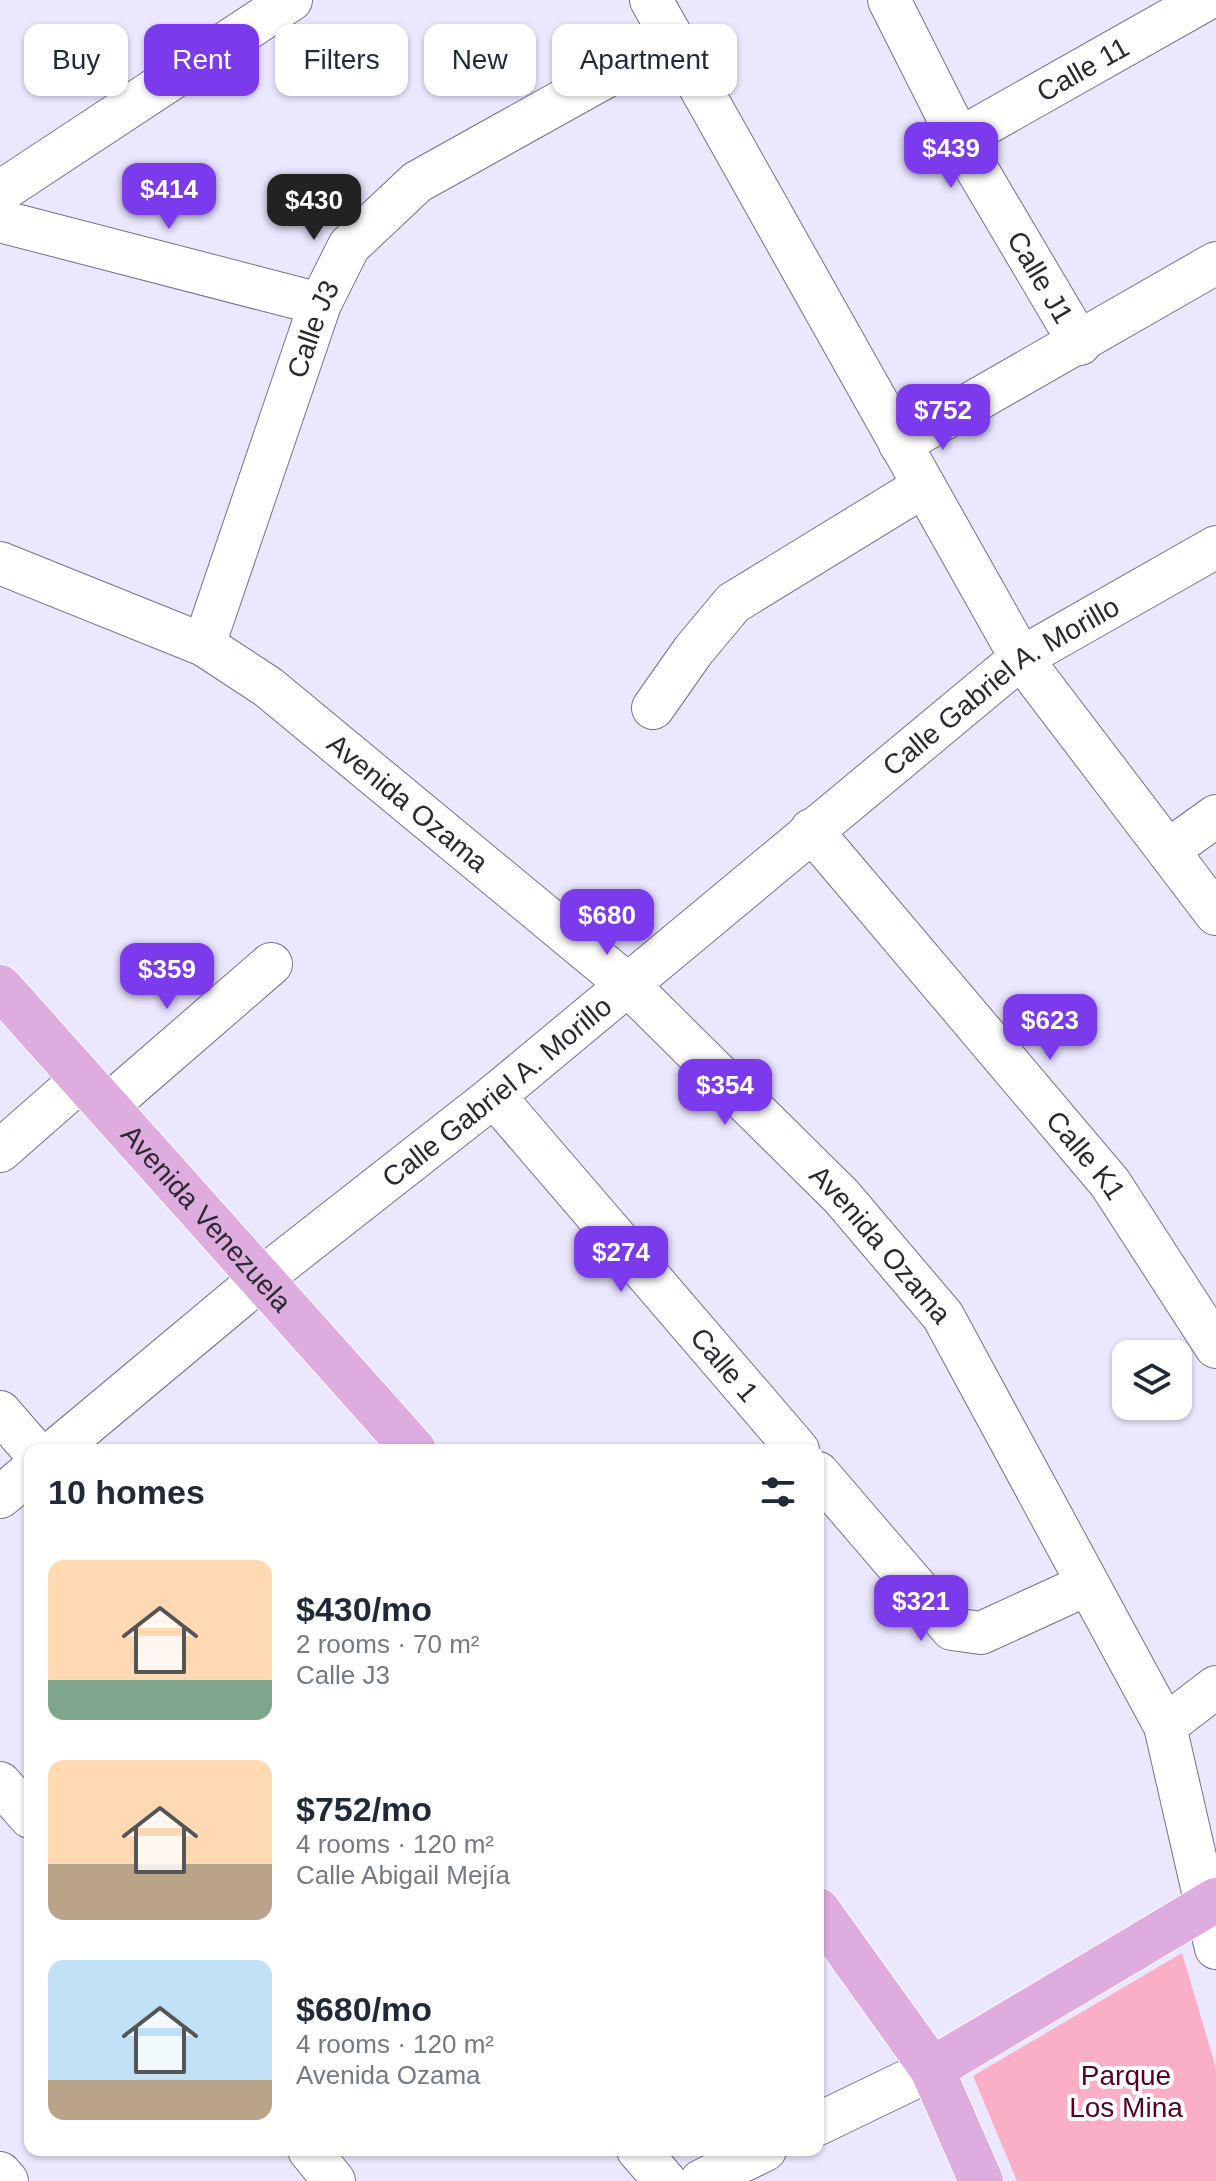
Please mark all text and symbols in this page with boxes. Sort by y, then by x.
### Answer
chip: Buy [24,24,128,96]
chip: Rent [144,24,259,96]
chip: Filters [275,24,408,96]
chip: New [424,24,536,96]
chip: Apartment [552,24,737,96]
street label: Calle 11 [1031,31,1134,108]
pin: $439 [904,122,998,190]
text: $439 [922,133,980,163]
pin: $414 [122,163,216,231]
text: $414 [140,174,198,204]
pin: $430 [267,174,361,242]
text: $430 [285,185,343,215]
street label: Calle J1 [1001,226,1079,329]
street label: Calle J3 [281,275,345,382]
pin: $752 [896,384,990,452]
text: $752 [914,395,972,425]
street label: Calle Gabriel A. Morillo [877,591,1125,782]
street label: Avenida Ozama [321,728,494,879]
pin: $680 [560,889,654,957]
text: $680 [578,900,636,930]
pin: $359 [120,943,214,1011]
text: $359 [138,954,196,984]
street label: Calle Gabriel A. Morillo [376,990,617,1194]
pin: $623 [1003,994,1097,1062]
text: $623 [1021,1005,1079,1035]
pin: $354 [678,1059,772,1127]
text: $354 [696,1070,754,1100]
street label: Calle K1 [1040,1105,1131,1205]
street label: Avenida Venezuela [115,1119,298,1318]
street label: Avenida Ozama [803,1159,957,1330]
pin: $274 [574,1226,668,1294]
text: $274 [592,1237,650,1267]
street label: Calle 1 [684,1322,764,1408]
map controls [1112,1340,1192,1420]
button: layers [1112,1340,1192,1420]
icon: filters [756,1470,800,1514]
text: 10 homes [48,1473,205,1511]
pin: $321 [874,1575,968,1643]
text: $321 [892,1586,950,1616]
text: $430/mo [296,1590,432,1628]
icon: home [112,1592,208,1688]
text: 2 rooms · 70 m² [296,1629,480,1659]
text: Calle J3 [296,1660,390,1690]
text: $752/mo [296,1790,432,1828]
icon: home [112,1792,208,1888]
text: 4 rooms · 120 m² [296,1829,494,1859]
text: Calle Abigail Mejía [296,1860,510,1890]
text: $680/mo [296,1990,432,2028]
icon: home [112,1992,208,2088]
text: 4 rooms · 120 m² [296,2029,494,2059]
text: Avenida Ozama [296,2060,481,2090]
park label: Parque Los Mina [1069,2060,1183,2123]

